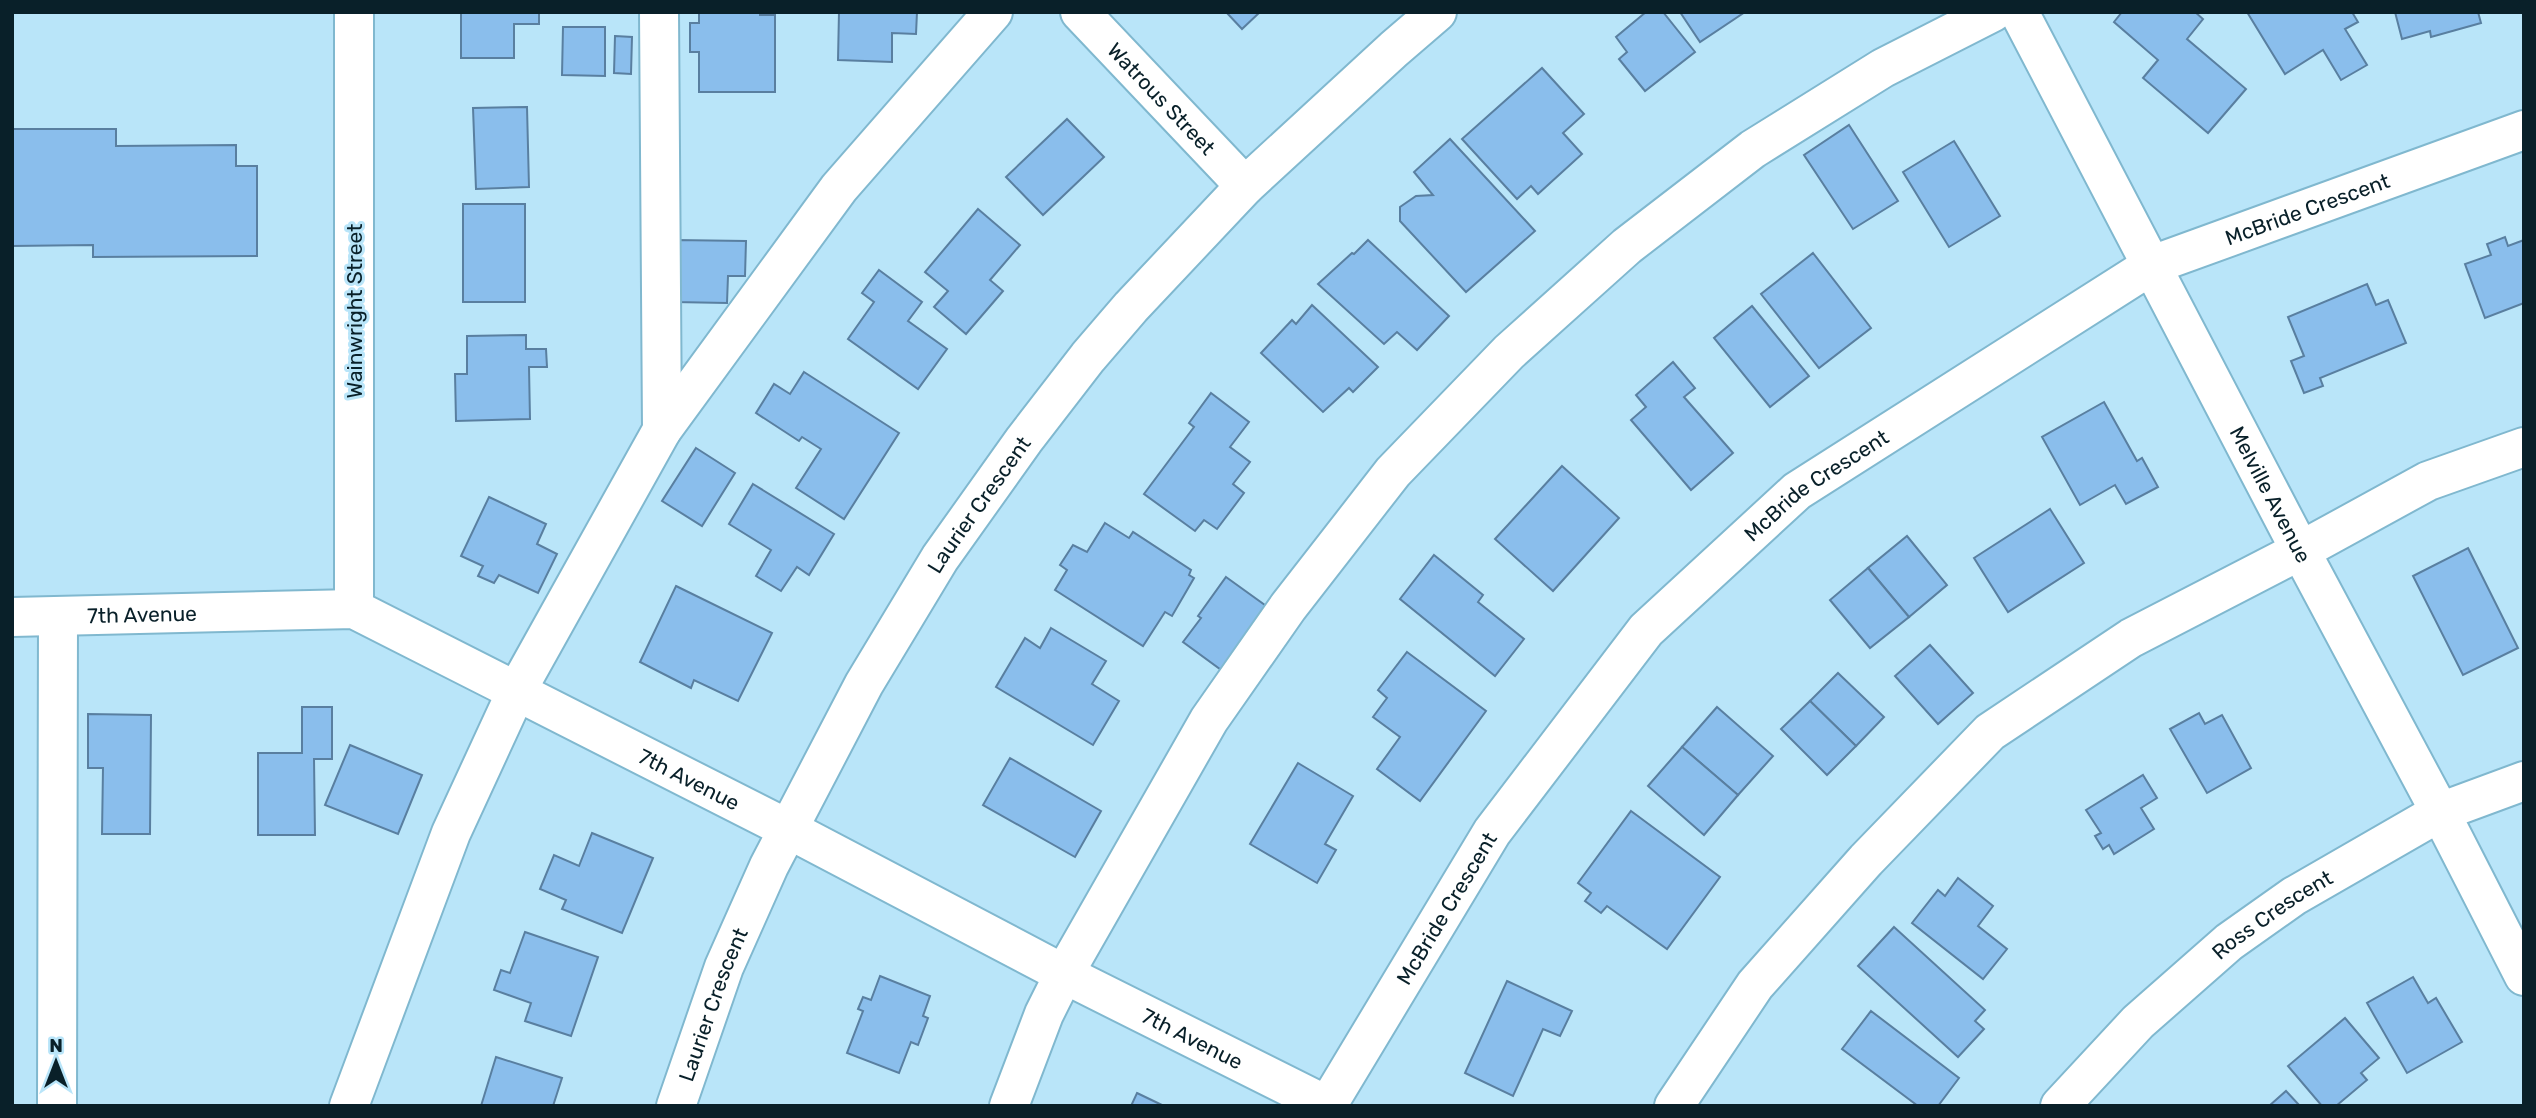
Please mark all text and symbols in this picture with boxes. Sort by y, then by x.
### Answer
street label: Watrous Street [1103,37,1221,160]
street label: McBride Crescent [2221,167,2393,250]
street label: Wainwright Street [342,224,367,398]
street label: Melville Avenue [2225,422,2317,567]
street label: McBride Crescent [1739,424,1893,546]
street label: Laurier Crescent [922,431,1035,577]
street label: 7th Avenue [87,600,197,628]
street label: 7th Avenue [635,743,744,815]
street label: McBride Crescent [1391,827,1502,989]
street label: Ross Crescent [2206,864,2337,964]
street label: Laurier Crescent [673,924,752,1085]
street label: 7th Avenue [1138,1002,1247,1074]
north arrow [21,1027,91,1097]
text: N [49,1034,63,1057]

